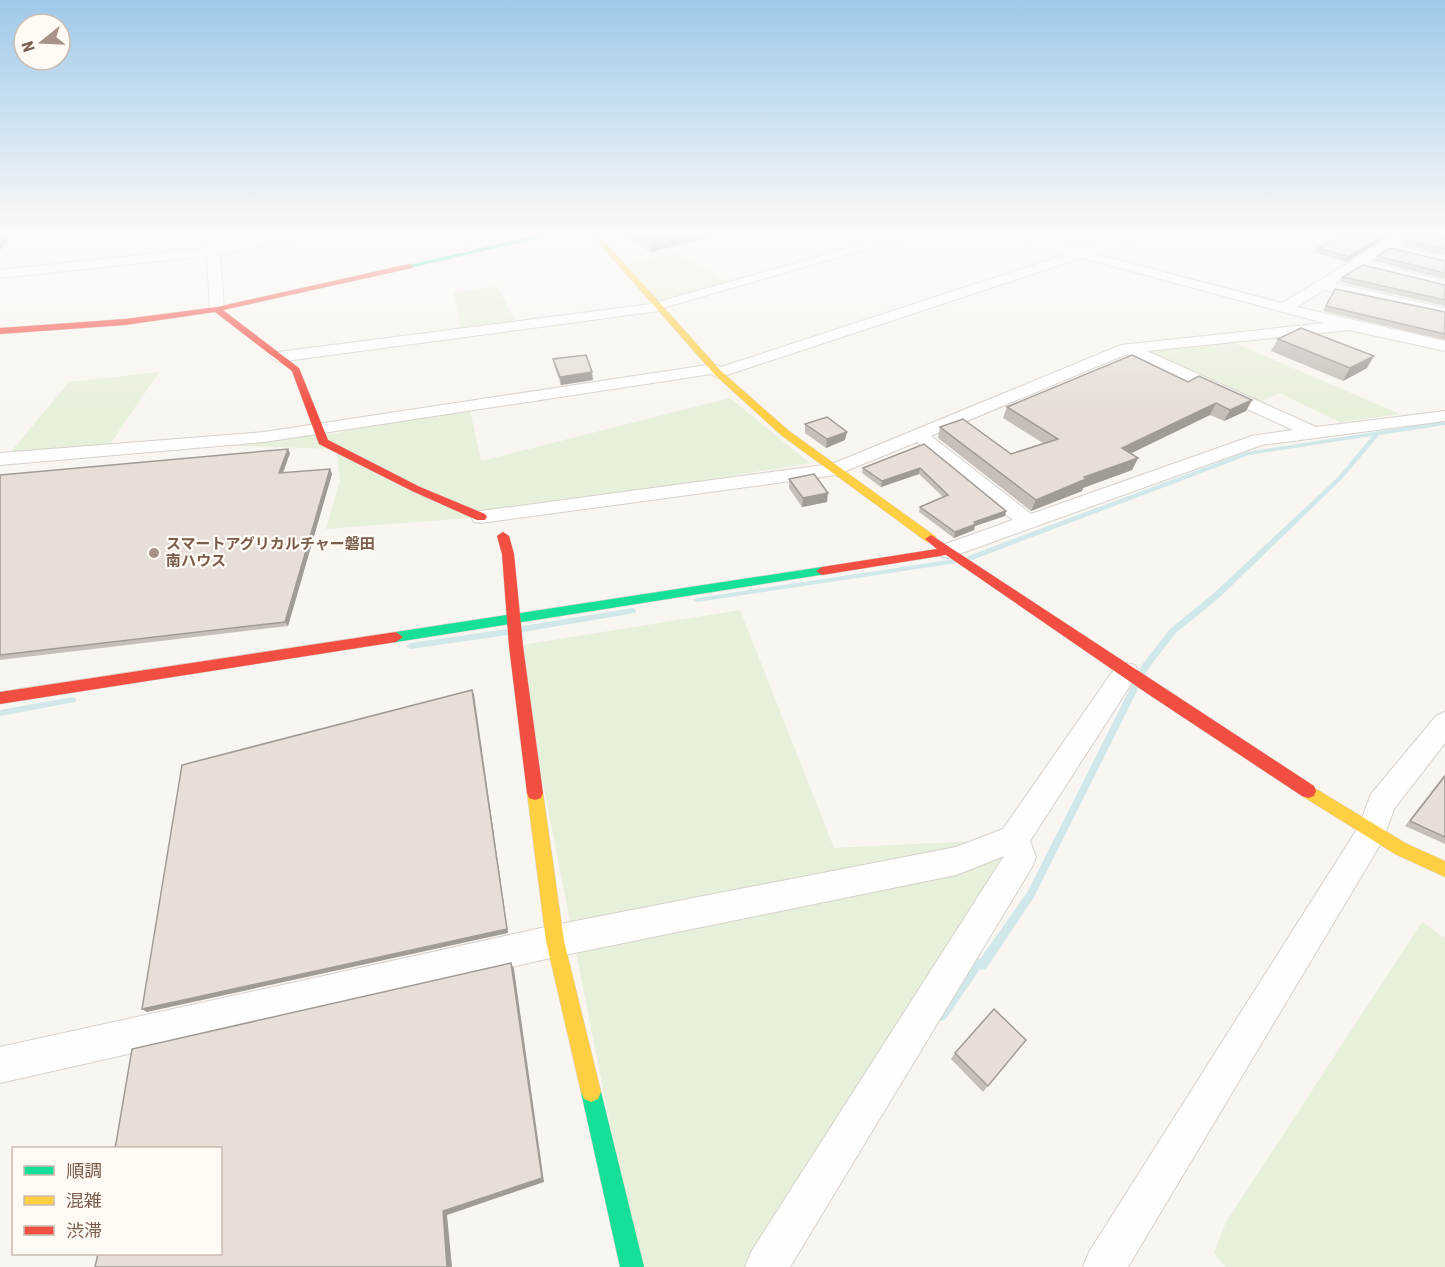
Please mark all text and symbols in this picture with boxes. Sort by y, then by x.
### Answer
north arrow [12,12,72,72]
text: N [18,39,39,54]
place label: スマートアグリカルチャー磐田 南ハウス [166,535,375,570]
marker: スマートアグリカルチャー磐田 南ハウス [147,546,161,560]
legend [12,1147,222,1255]
text: 順調 [66,1160,102,1181]
text: 混雑 [66,1190,102,1211]
text: 渋滞 [66,1220,102,1241]

